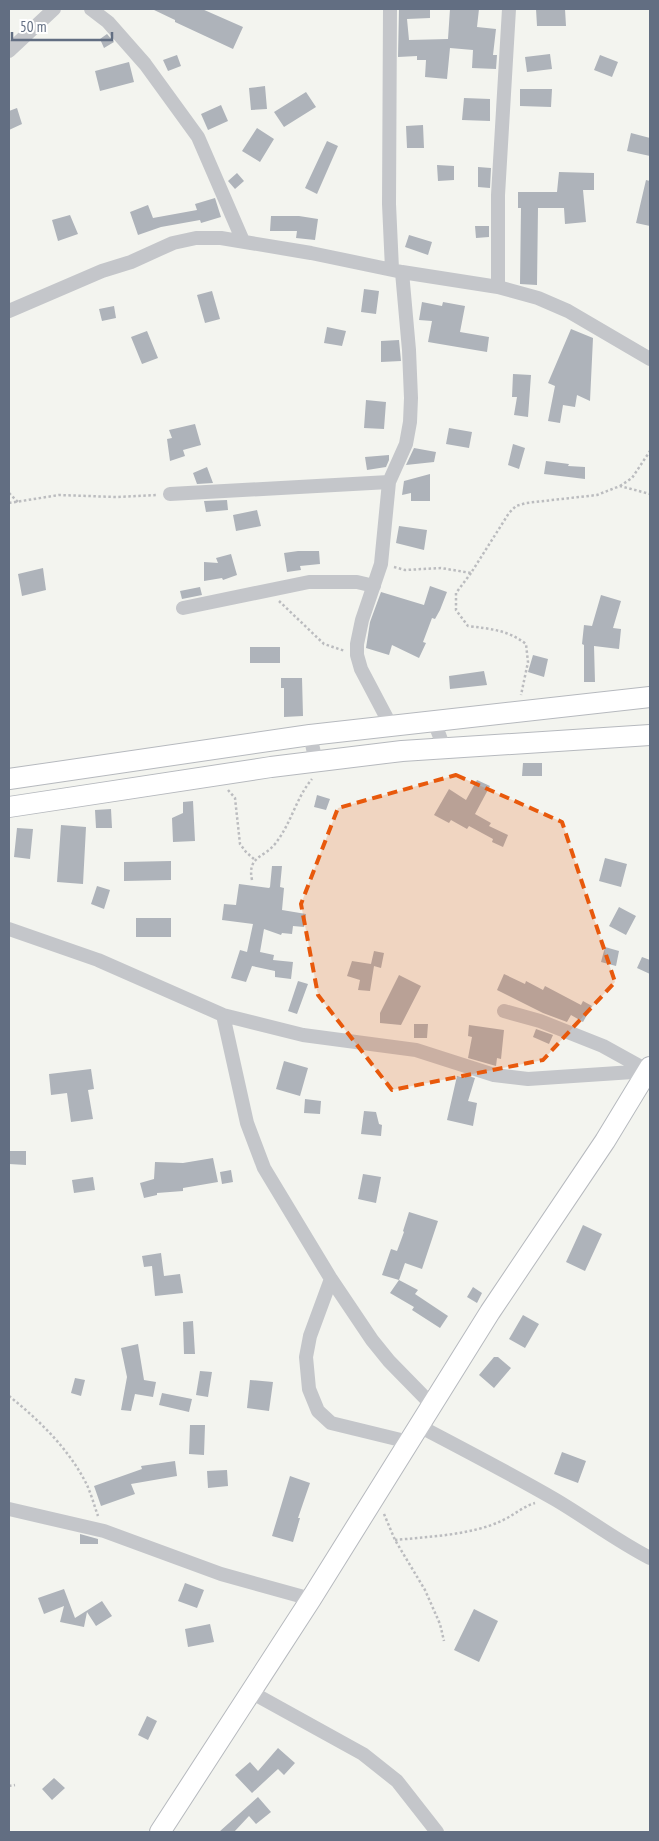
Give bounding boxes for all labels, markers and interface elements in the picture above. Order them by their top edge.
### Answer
scale bar [12,10,112,42]
text: 50 m [20,17,46,36]

